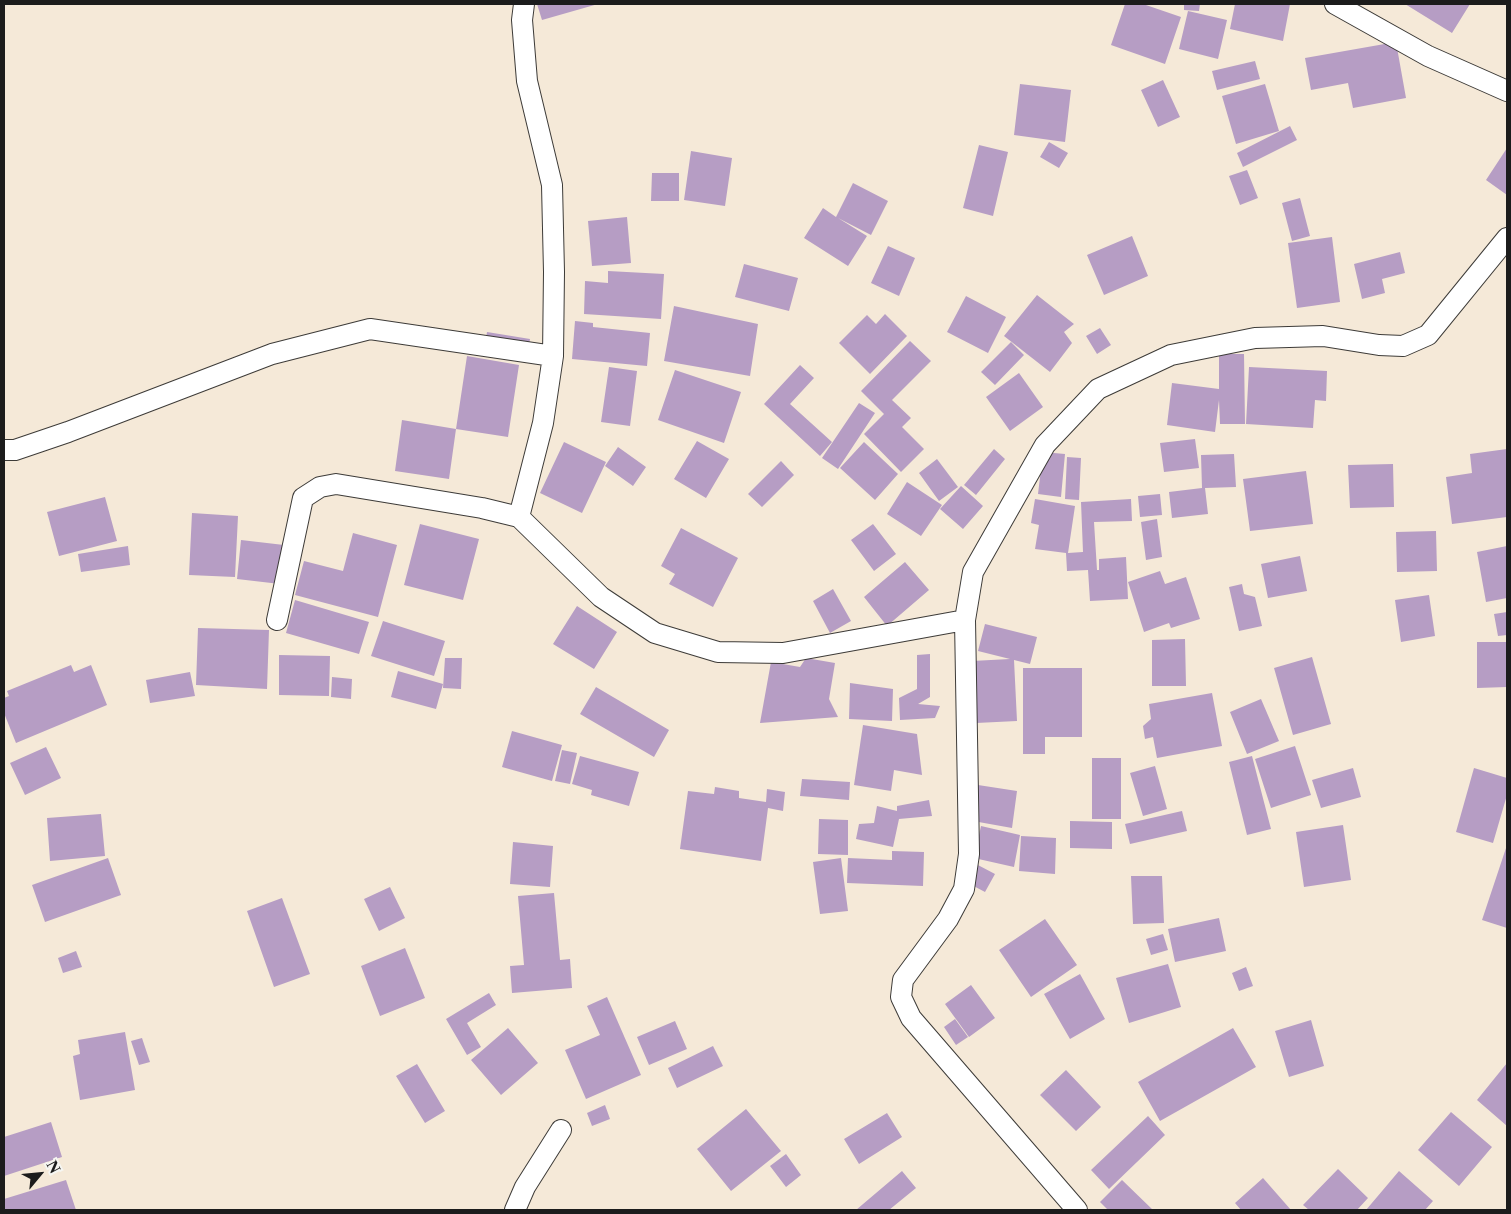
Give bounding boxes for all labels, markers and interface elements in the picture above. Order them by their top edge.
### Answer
north arrow [15,1149,65,1199]
text: N [42,1157,64,1177]

